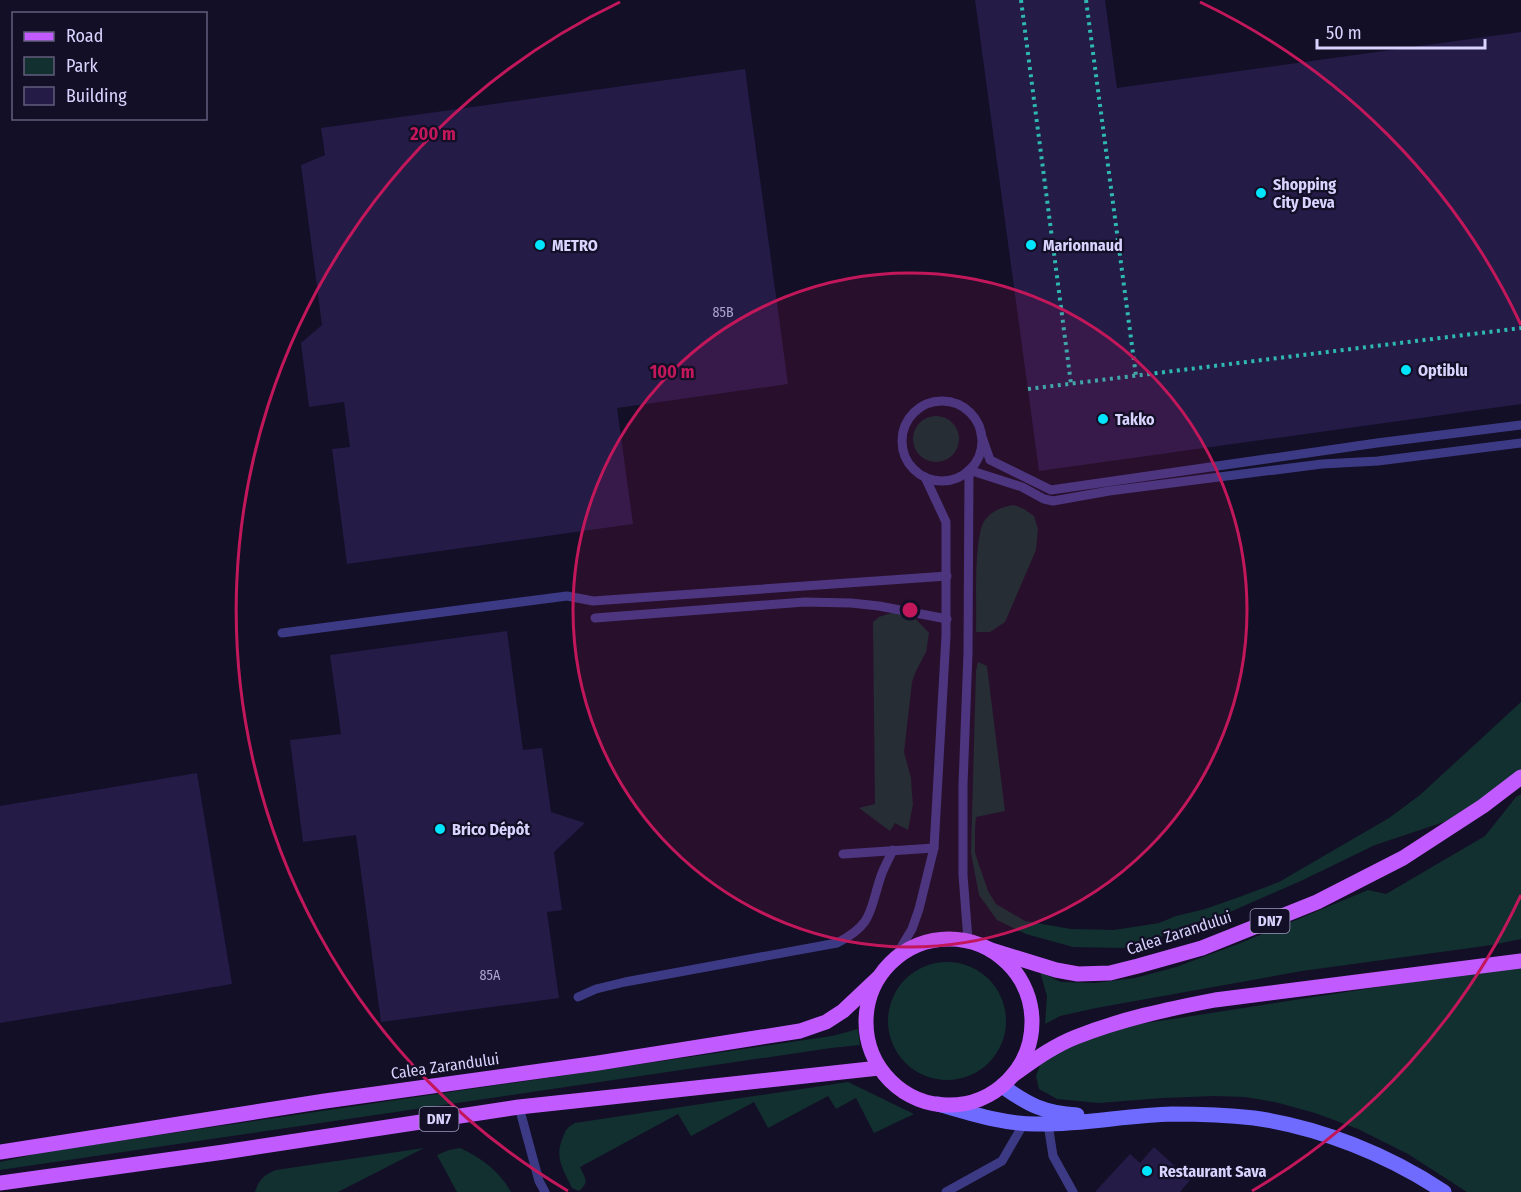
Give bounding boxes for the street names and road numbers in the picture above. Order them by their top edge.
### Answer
street label: Calea Zarandului [1124,907,1234,959]
road number: DN7 [1250,909,1290,933]
street label: Calea Zarandului [390,1049,500,1083]
road number: DN7 [420,1107,458,1131]

